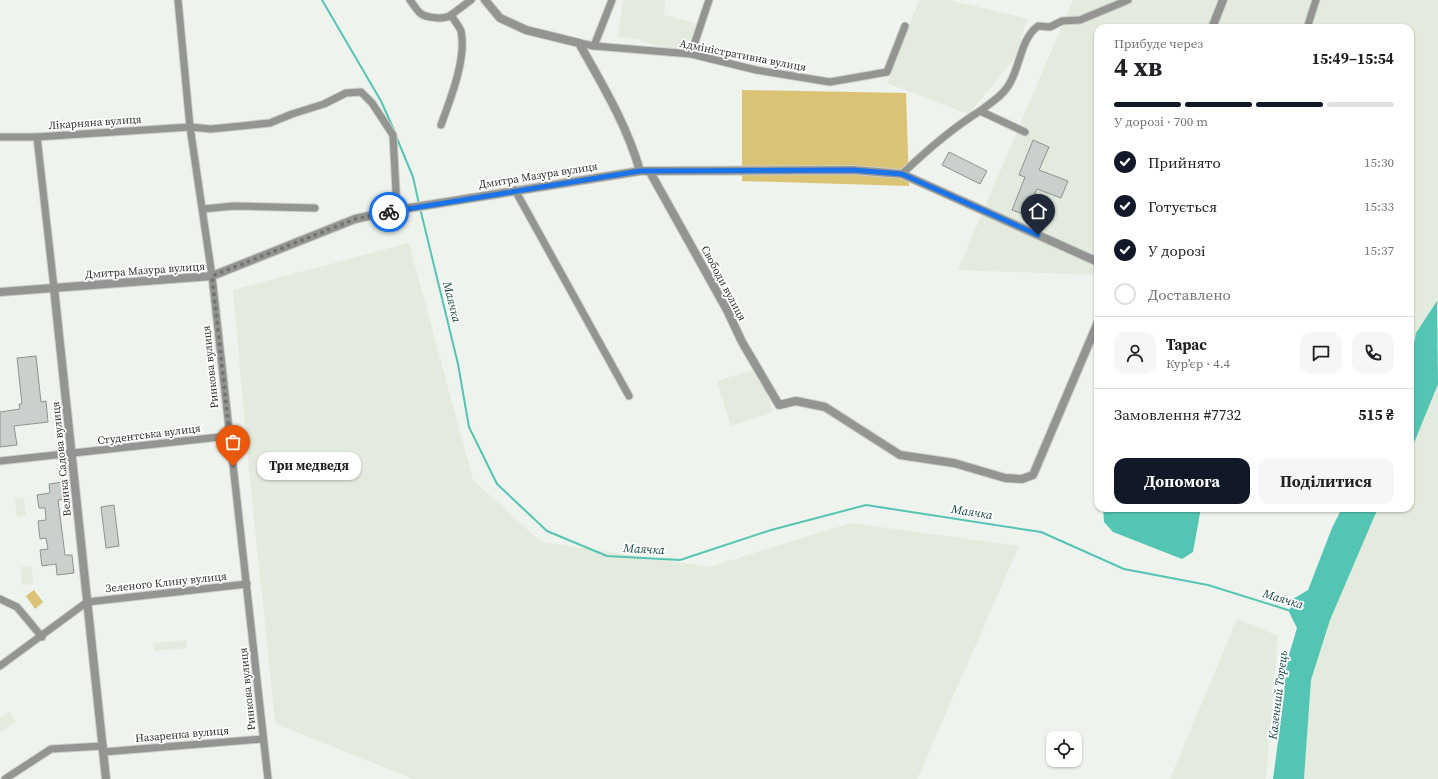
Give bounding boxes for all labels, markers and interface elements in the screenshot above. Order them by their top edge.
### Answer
text: Прибуде через [1114,35,1203,52]
street label: Адміністративна вулиця [678,36,808,75]
text: 15:49–15:54 [1312,48,1394,69]
text: 4 хв [1114,49,1162,85]
street label: Лікарняна вулиця [48,112,142,133]
text: У дорозі · 700 m [1114,113,1208,130]
icon: check [1114,151,1136,173]
text: Прийнято [1148,152,1221,173]
text: 15:30 [1364,154,1394,171]
street label: Дмитра Мазура вулиця [478,159,599,192]
courier [369,192,409,232]
pin [1021,194,1055,235]
icon: check [1114,195,1136,217]
text: Готується [1148,196,1217,217]
text: 15:33 [1364,198,1394,215]
icon: home [1027,200,1049,222]
icon: bike [378,201,400,223]
icon: check [1114,239,1136,261]
text: У дорозі [1148,240,1205,261]
text: 15:37 [1364,242,1394,259]
street label: Свободи вулиця [697,243,750,324]
street label: Дмитра Мазура вулиця [85,259,206,282]
water label: Маячка [439,279,465,325]
text: Доставлено [1148,284,1231,305]
street label: Ринкова вулиця [199,325,222,409]
button: person [1114,332,1156,374]
button: chat [1300,332,1342,374]
button: phone [1352,332,1394,374]
text: Тарас [1166,334,1207,355]
text: Кур’єр · 4.4 [1166,355,1230,372]
street label: Велика Садова вулиця [48,401,75,517]
text: Замовлення #7732 [1114,404,1241,425]
text: 515 ₴ [1358,404,1394,425]
street label: Студентська вулиця [97,421,202,448]
pin [216,425,250,466]
icon: bag [222,431,244,453]
callout: Три медведя [257,452,361,480]
text: Три медведя [269,457,349,474]
button: Допомога [1114,458,1250,504]
button: Поділитися [1258,458,1394,504]
water label: Маячка [949,501,995,523]
water label: Маячка [622,540,666,558]
street label: Зеленого Клину вулиця [105,569,228,596]
water label: Маячка [1260,585,1306,613]
street label: Ринкова вулиця [236,647,259,731]
water label: Казенний Торець [1264,649,1291,741]
street label: Назаренка вулиця [134,723,230,746]
map controls [1046,731,1082,767]
button: locate [1046,731,1082,767]

